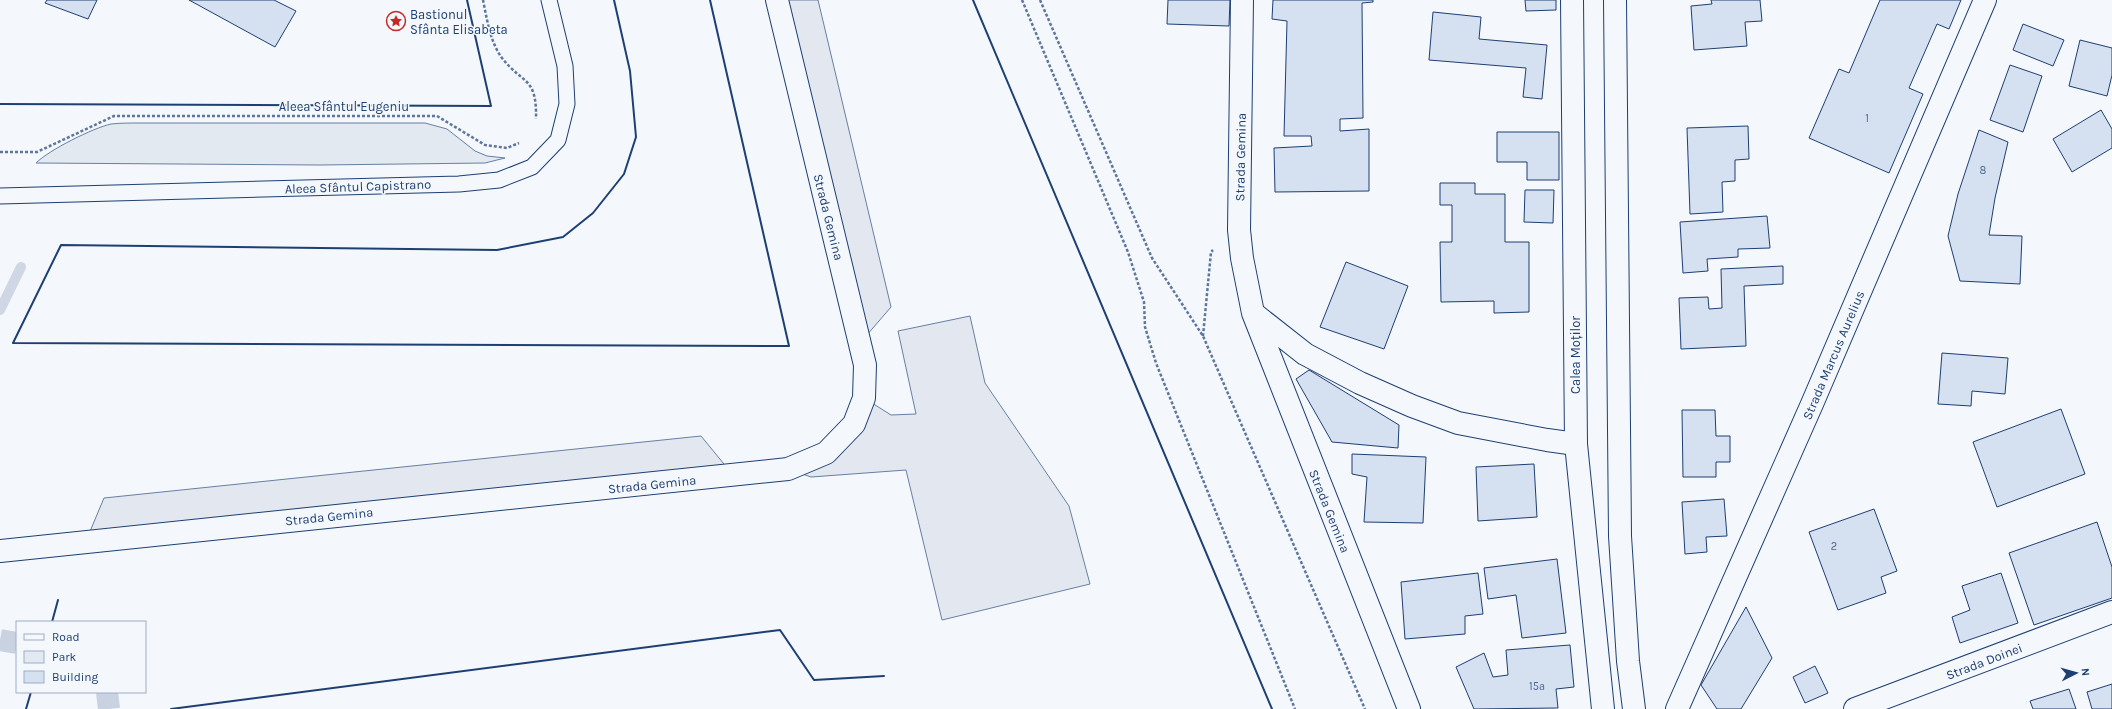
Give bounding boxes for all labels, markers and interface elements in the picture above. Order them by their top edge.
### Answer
place label: Bastionul Sfânta Elisabeta [410,7,508,37]
place icon: Bastionul Sfânta Elisabeta [385,10,407,32]
street label: Aleea Sfântul Eugeniu [279,99,409,114]
house number: 1 [1865,112,1869,125]
street label: Strada Gemina [1232,113,1249,201]
house number: 8 [1980,164,1987,177]
street label: Strada Gemina [811,172,847,262]
street label: Aleea Sfântul Capistrano [284,176,432,197]
street label: Strada Marcus Aurelius [1799,288,1868,422]
street label: Calea Moților [1568,316,1583,394]
street label: Strada Gemina [1306,467,1353,555]
street label: Strada Gemina [607,472,697,497]
street label: Strada Gemina [284,504,374,529]
house number: 2 [1831,540,1837,553]
legend [16,621,146,693]
text: Road [52,630,80,644]
street label: Strada Doinei [1944,640,2024,683]
text: Park [52,650,77,664]
north arrow [2056,653,2096,693]
text: N [2079,667,2092,677]
text: Building [52,670,99,684]
house number: 15a [1529,680,1545,693]

